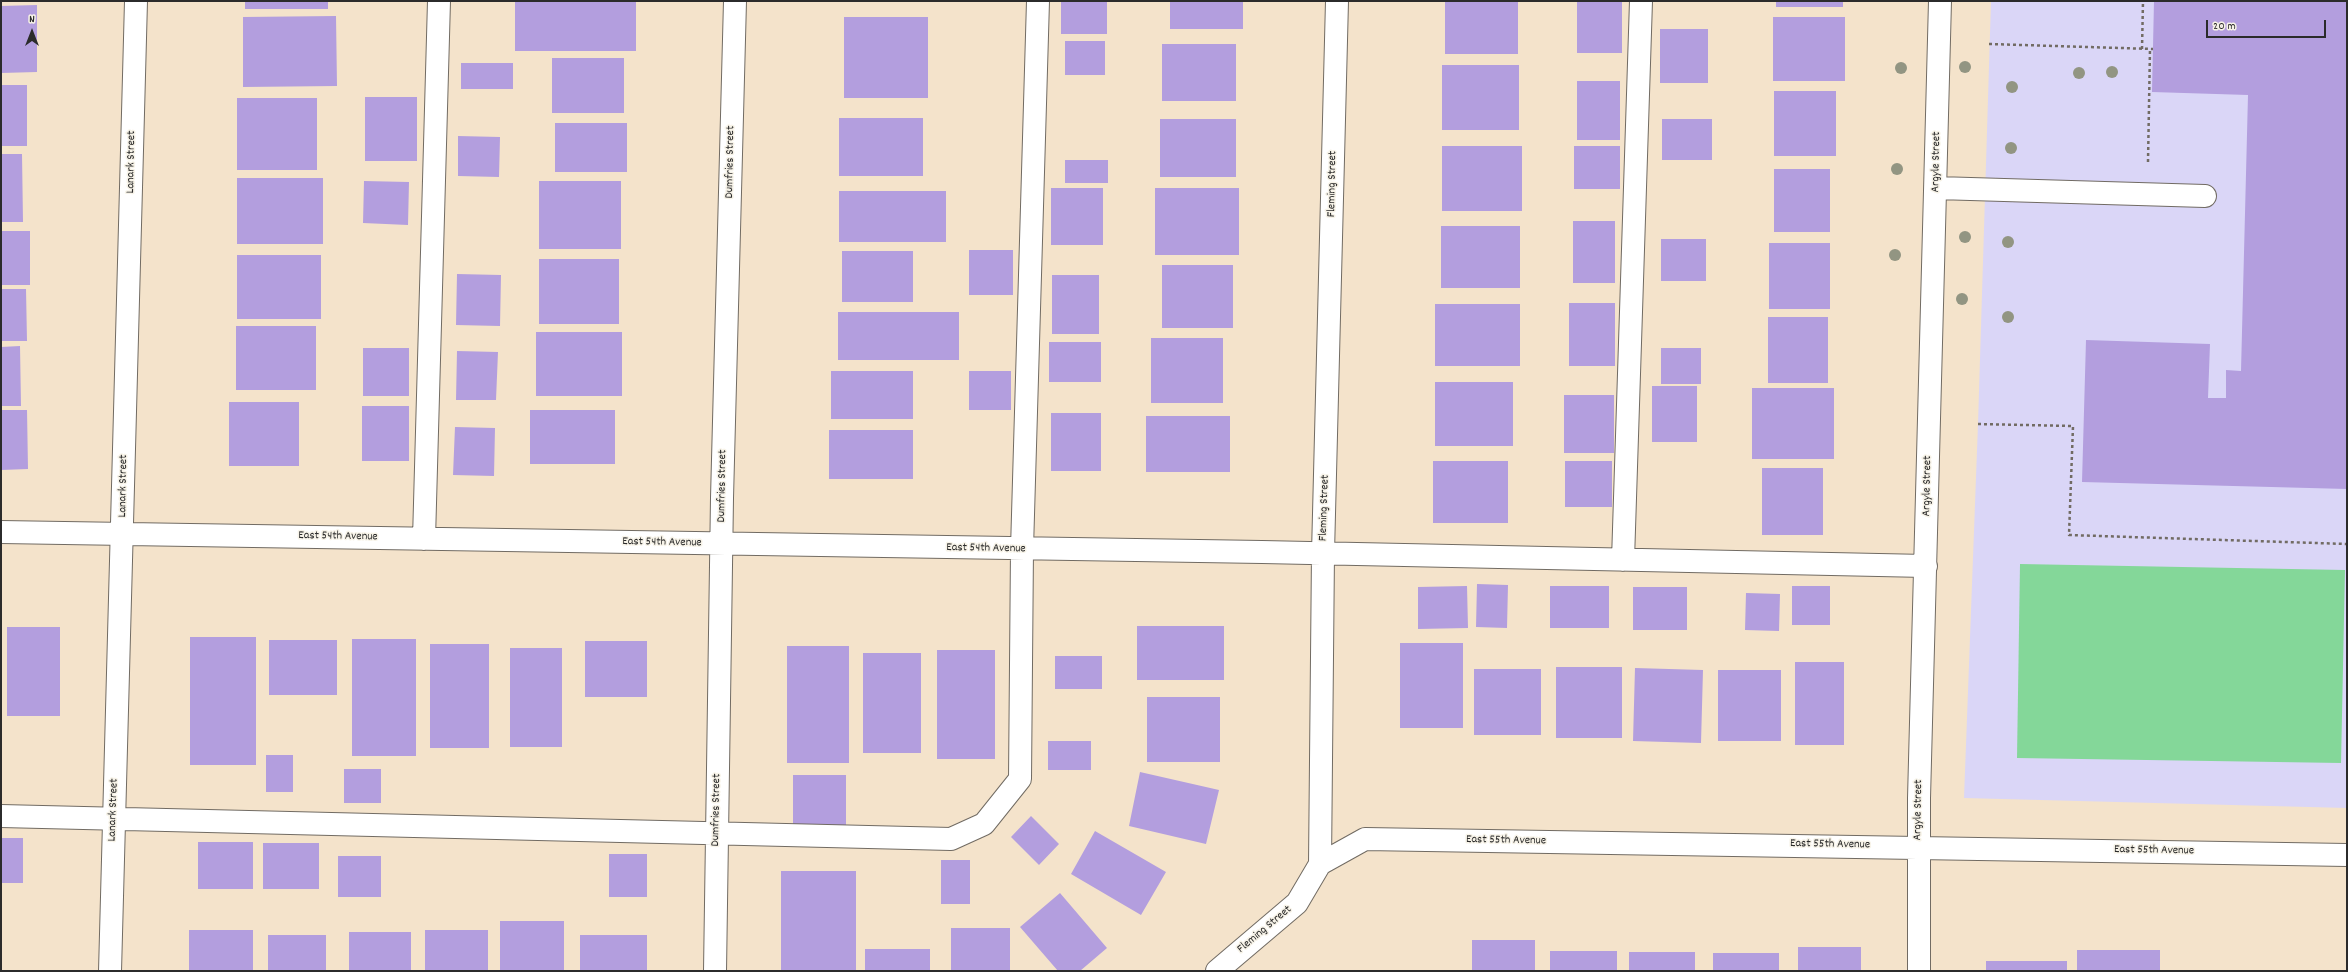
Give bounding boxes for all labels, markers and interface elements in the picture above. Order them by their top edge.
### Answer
north arrow [12,12,52,52]
text: N [29,12,35,28]
scale bar [2208,12,2328,38]
text: 20 m [2213,18,2236,35]
street label: Dumfries Street [723,126,739,198]
street label: Lanark Street [124,130,140,194]
street label: Argyle Street [1929,131,1945,193]
street label: Fleming Street [1325,151,1341,217]
street label: Dumfries Street [715,450,731,522]
street label: Lanark Street [116,454,132,518]
street label: Argyle Street [1920,455,1936,517]
street label: Fleming Street [1317,474,1333,542]
street label: East 54th Avenue [298,529,378,545]
street label: East 54th Avenue [622,535,702,551]
street label: East 54th Avenue [946,541,1026,557]
street label: Dumfries Street [709,774,725,846]
street label: Lanark Street [106,778,122,842]
street label: Argyle Street [1911,779,1927,841]
street label: East 55th Avenue [1466,833,1546,849]
street label: East 55th Avenue [1790,837,1870,853]
street label: East 55th Avenue [2114,843,2194,859]
street label: Fleming Street [1235,903,1295,957]

